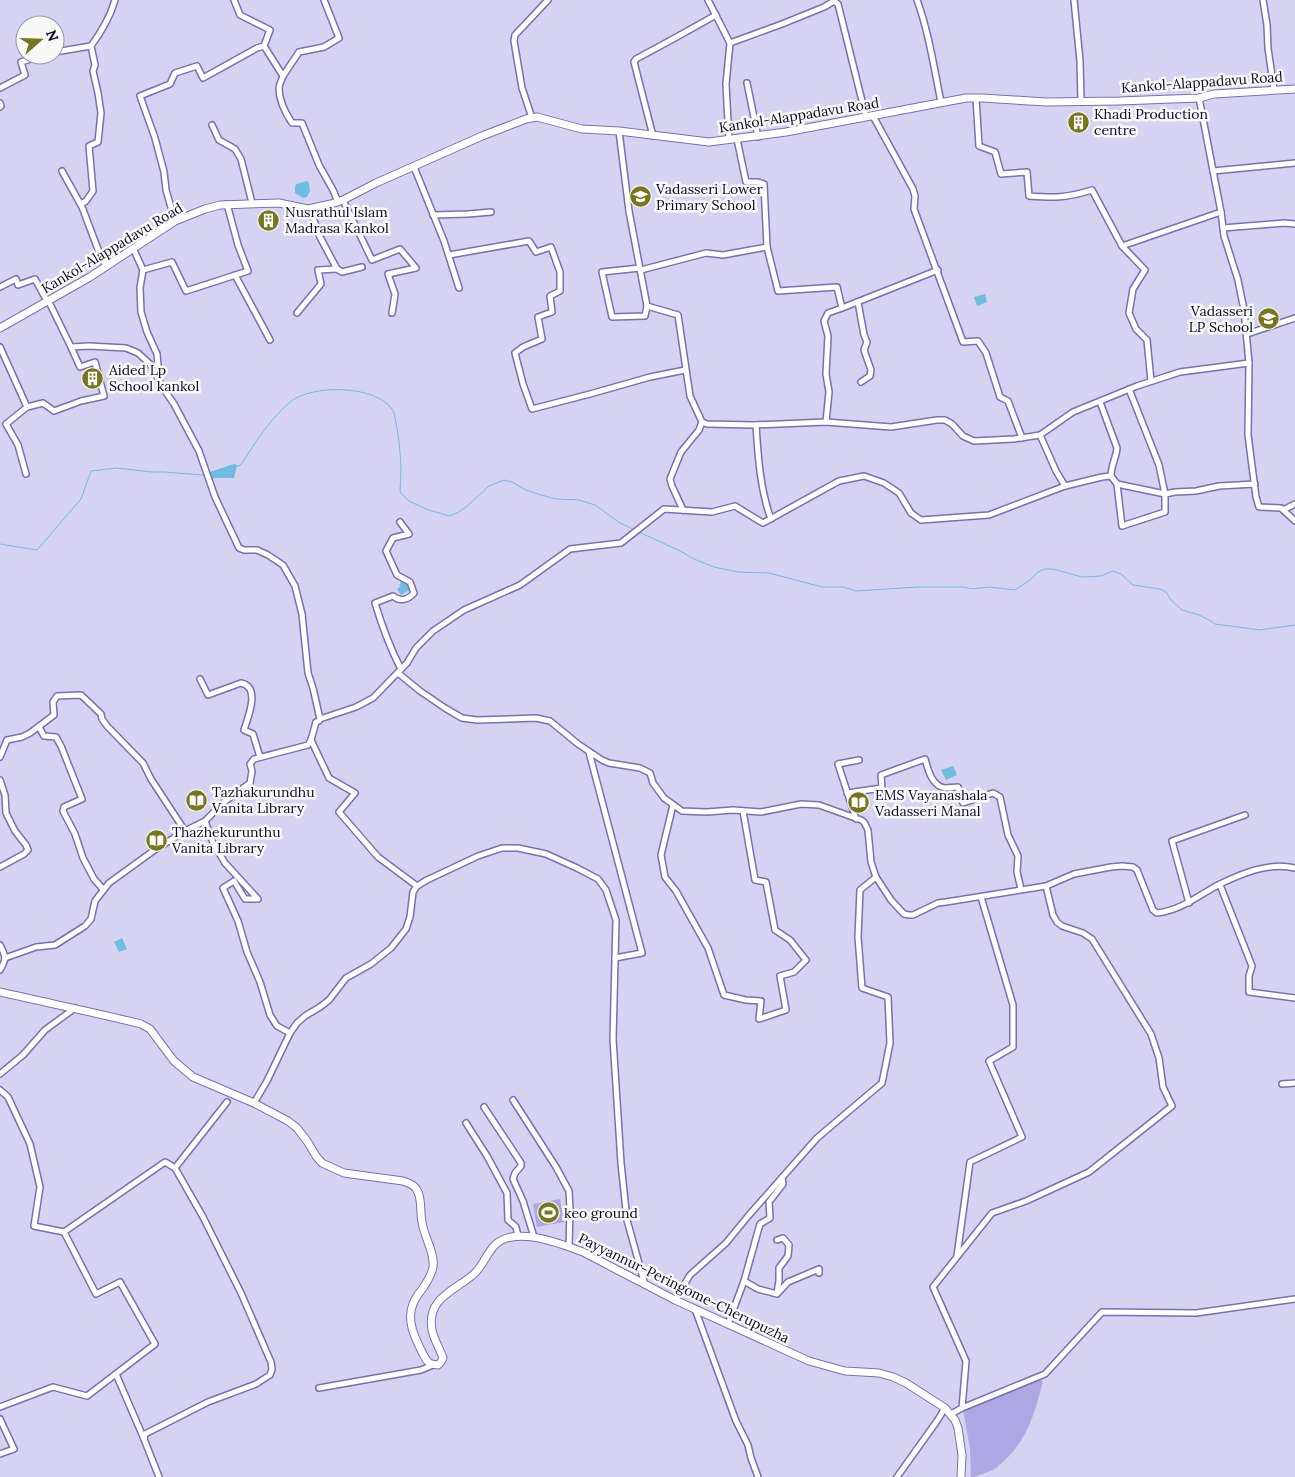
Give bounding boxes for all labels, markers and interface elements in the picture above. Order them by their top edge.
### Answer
north arrow [15,15,65,65]
text: N [42,27,63,44]
street label: Kankol-Alappadavu Road [1121,67,1283,97]
street label: Kankol-Alappadavu Road [718,93,880,137]
place label: Khadi Production centre [1094,105,1208,139]
building icon: Khadi Production centre [1066,110,1090,134]
place label: Vadasseri Lower Primary School [655,180,763,214]
school or university icon: Vadasseri Lower Primary School [628,185,652,209]
street label: Kankol-Alappadavu Road [38,199,186,297]
place label: Nusrathul Islam Madrasa Kankol [285,203,389,237]
building icon: Nusrathul Islam Madrasa Kankol [257,208,281,232]
place label: Vadasseri LP School [1189,302,1253,336]
school or university icon: Vadasseri LP School [1257,307,1281,331]
place label: Aided Lp School kankol [108,361,199,395]
building icon: Aided Lp School kankol [81,366,105,390]
place label: Tazhakurundhu Vanita Library [211,783,315,817]
place label: EMS Vayanashala Vadasseri Manal [874,786,988,820]
library icon: Tazhakurundhu Vanita Library [184,788,208,812]
library icon: EMS Vayanashala Vadasseri Manal [847,791,871,815]
place label: Thazhekurunthu Vanita Library [171,823,281,857]
library icon: Thazhekurunthu Vanita Library [144,828,168,852]
sports icon: keo ground [536,1201,560,1225]
place label: keo ground [564,1204,638,1222]
street label: Payyannur-Peringome-Cherupuzha [576,1229,792,1347]

